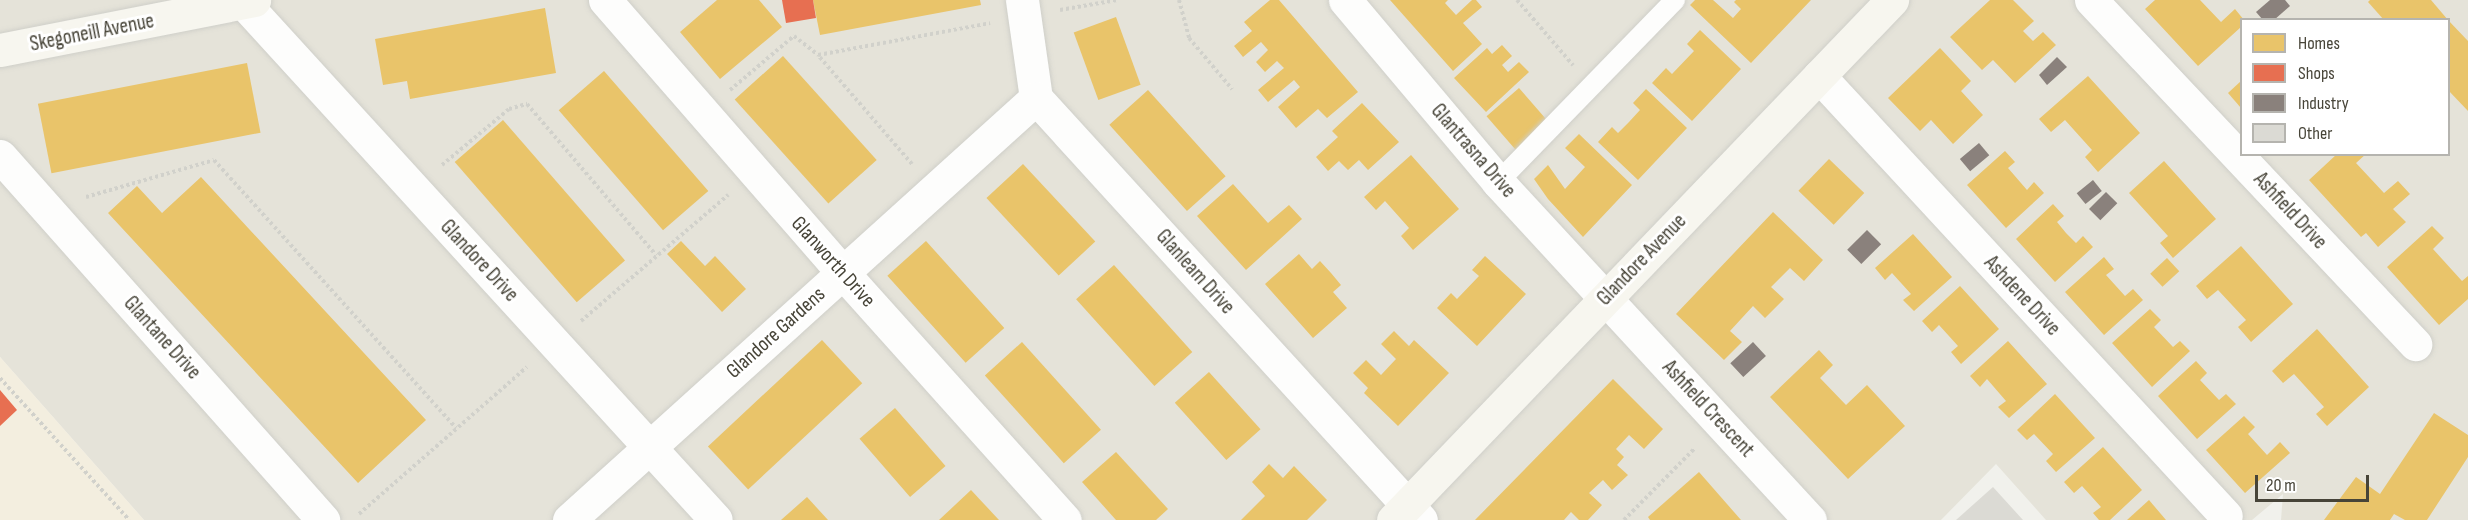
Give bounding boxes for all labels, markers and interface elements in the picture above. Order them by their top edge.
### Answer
street label: Skegoneill Avenue [28,9,156,57]
legend [2240,18,2450,156]
text: Homes [2298,33,2340,54]
text: Shops [2298,63,2335,84]
text: Industry [2298,93,2349,114]
street label: Glantrasna Drive [1425,99,1521,203]
text: Other [2298,123,2332,144]
street label: Ashfield Drive [2248,167,2332,255]
street label: Glandore Avenue [1592,209,1692,311]
street label: Glanworth Drive [786,211,880,313]
street label: Glandore Drive [435,215,523,307]
street label: Glanleam Drive [1150,224,1240,320]
street label: Ashdene Drive [1979,251,2065,341]
street label: Glandore Gardens [721,282,831,384]
street label: Glantane Drive [118,291,206,385]
street label: Ashfield Crescent [1657,355,1759,463]
scale bar [2258,463,2372,501]
text: 20 m [2266,475,2296,496]

